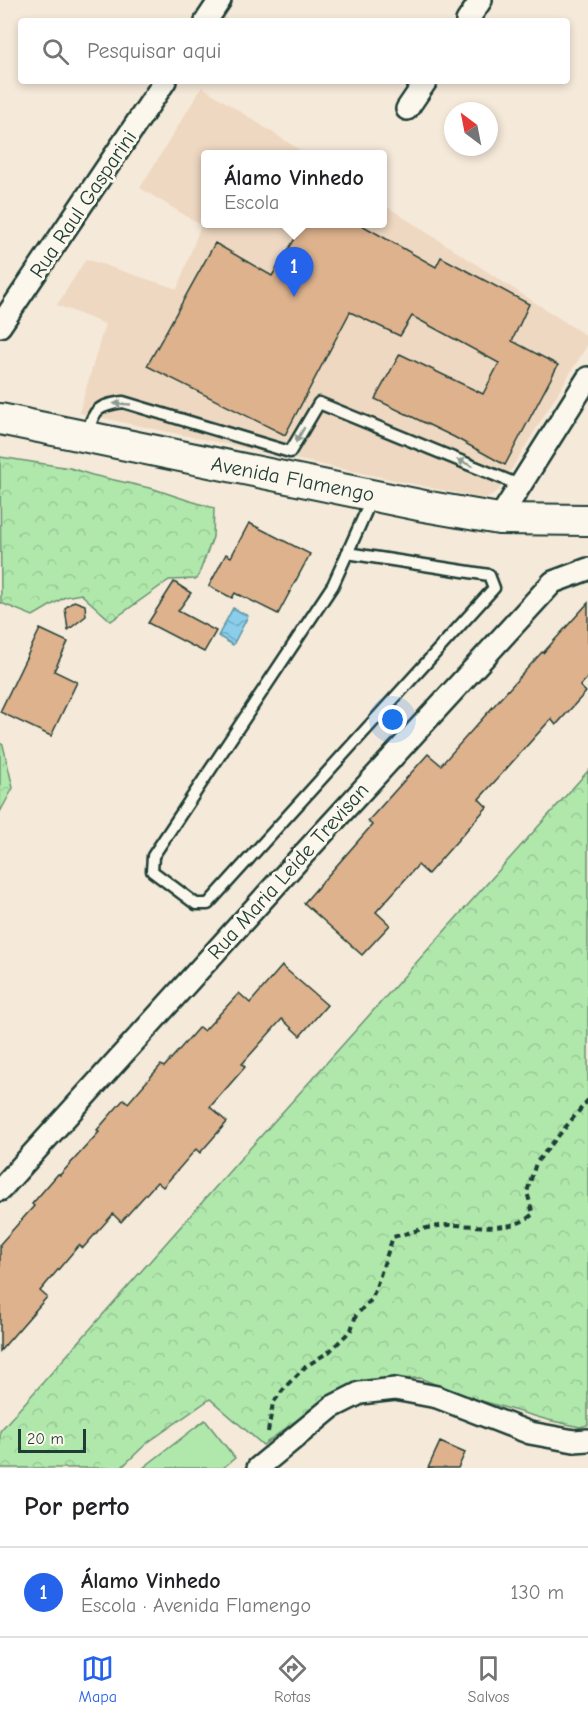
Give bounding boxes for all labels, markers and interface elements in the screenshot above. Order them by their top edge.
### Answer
search box [18,18,570,84]
icon: search [39,35,72,68]
text: Pesquisar aqui [87,38,222,64]
north arrow [444,102,498,156]
street label: Rua Raul Gasparini [25,126,141,282]
popup [201,150,387,228]
text: Álamo Vinhedo [224,165,364,191]
text: Escola [224,191,279,214]
pin: 1 [274,248,314,297]
one-way arrow [113,400,132,409]
one-way arrow [295,427,306,443]
street label: Avenida Flamengo [209,451,377,507]
one-way arrow [455,458,473,468]
your location [378,705,407,734]
street label: Rua Maria Leide Trevisan [203,778,373,964]
scale bar [18,1426,86,1454]
text: 20 m [27,1430,64,1448]
text: Por perto [24,1492,130,1522]
text: Álamo Vinhedo [81,1568,221,1594]
text: 1 [40,1581,47,1604]
text: 130 m [511,1581,564,1604]
text: Escola · Avenida Flamengo [81,1594,311,1617]
tab: Mapa [78,1652,117,1706]
tab: Rotas [274,1652,311,1706]
tab: Salvos [468,1652,510,1706]

